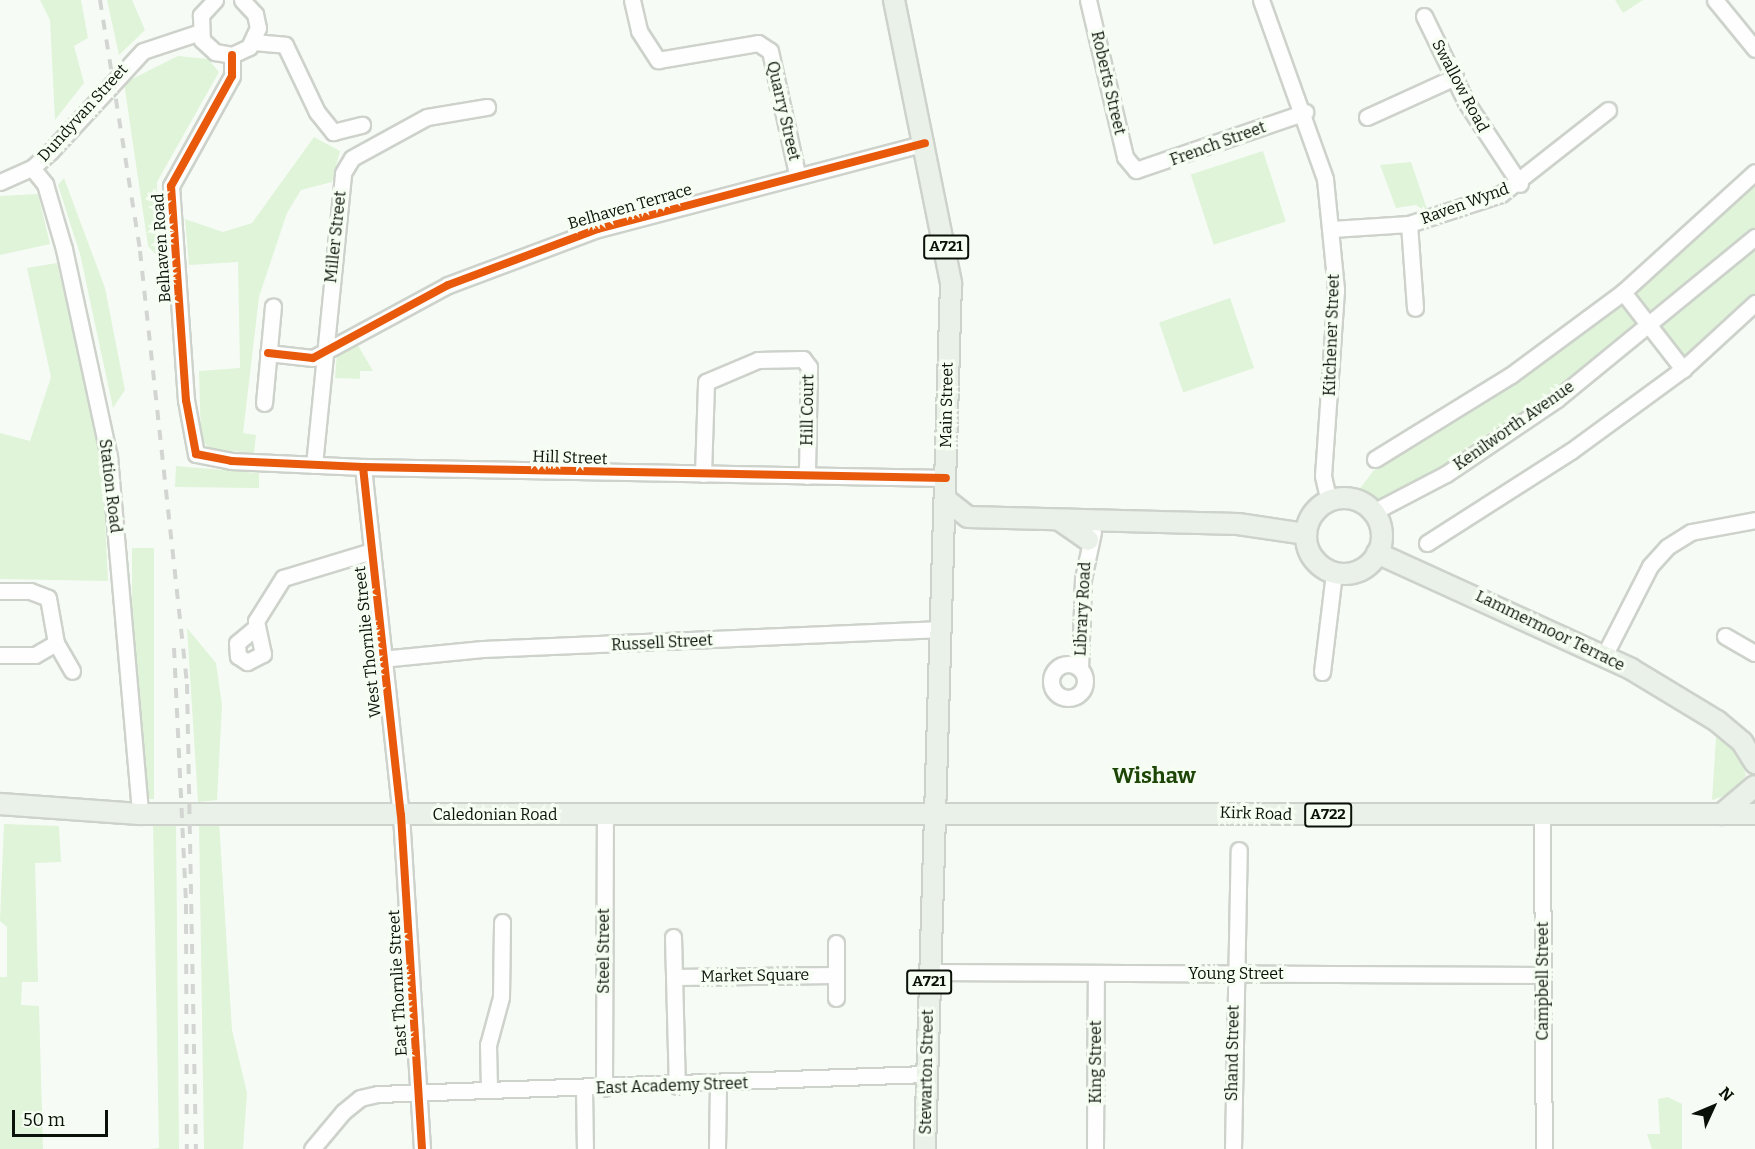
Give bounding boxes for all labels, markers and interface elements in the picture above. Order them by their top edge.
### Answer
street label: Roberts Street [1087,29,1129,137]
street label: Swallow Road [1428,36,1492,136]
street label: Quarry Street [762,59,804,163]
street label: Dundyvan Street [34,60,132,166]
street label: French Street [1167,118,1269,170]
street label: Raven Wynd [1418,179,1512,229]
street label: Belhaven Terrace [566,180,694,234]
street label: Miller Street [322,190,350,284]
street label: Belhaven Road [149,193,175,303]
road number: A721 [922,235,970,259]
street label: Kitchener Street [1320,274,1344,396]
street label: Main Street [937,362,957,448]
street label: Hill Court [798,374,818,446]
street label: Kenilworth Avenue [1450,377,1578,475]
street label: Station Road [95,438,125,534]
street label: Hill Street [532,447,608,469]
street label: Library Road [1071,561,1095,657]
street label: West Thornlie Street [350,565,386,719]
street label: Lammermoor Terrace [1472,587,1628,675]
street label: Russell Street [611,631,713,655]
district label: Wishaw [1112,763,1196,789]
street label: Kirk Road [1219,803,1293,825]
road number: A722 [1304,803,1352,827]
street label: Caledonian Road [432,805,558,825]
street label: Steel Street [594,908,614,994]
street label: East Thornlie Street [385,909,411,1057]
street label: Campbell Street [1533,921,1553,1041]
street label: Young Street [1188,964,1284,984]
street label: Market Square [701,965,809,987]
road number: A721 [905,970,953,994]
street label: Shand Street [1223,1005,1243,1101]
street label: Stewarton Street [916,1009,938,1135]
street label: King Street [1086,1020,1106,1104]
street label: East Academy Street [595,1074,749,1098]
north arrow [1683,1077,1743,1137]
text: N [1715,1083,1737,1105]
scale bar [15,1098,111,1136]
text: 50 m [23,1109,65,1131]

